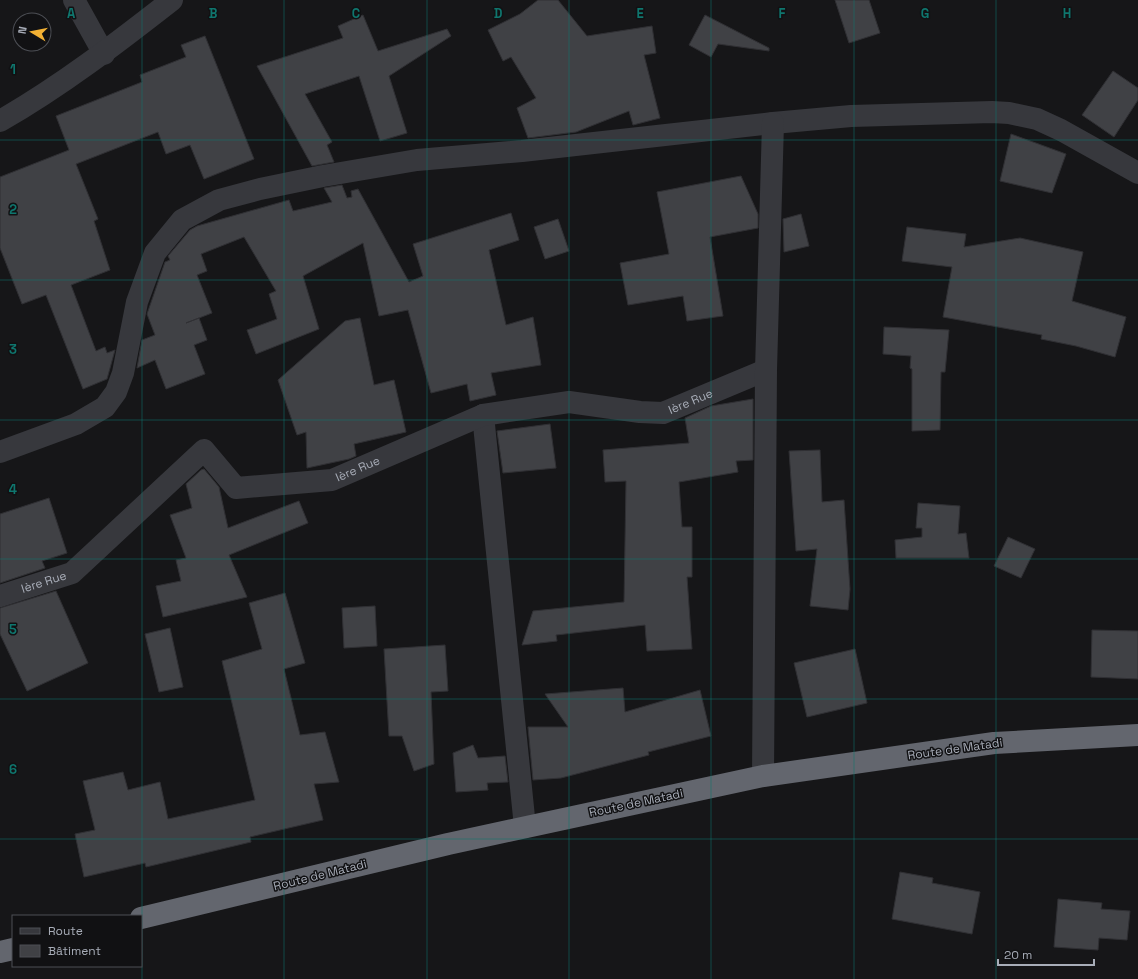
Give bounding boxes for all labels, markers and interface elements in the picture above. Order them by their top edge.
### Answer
text: A [67,5,76,22]
text: B [209,5,218,22]
text: C [352,5,360,22]
text: D [494,5,503,22]
text: E [636,5,644,22]
text: F [779,5,786,22]
text: G [921,5,929,22]
text: H [1063,5,1071,22]
north arrow [12,12,52,52]
text: N [15,25,30,35]
text: 1 [10,61,16,78]
text: 2 [9,201,17,218]
text: 3 [9,341,17,358]
street label: Ière Rue [666,385,715,418]
street label: Ière Rue [333,452,382,485]
text: 4 [9,481,17,498]
street label: Ière Rue [19,567,68,597]
text: 5 [9,621,17,638]
street label: Route de Matadi [907,734,1003,764]
text: 6 [9,761,17,778]
street label: Route de Matadi [588,785,684,821]
street label: Route de Matadi [272,856,368,894]
legend [12,915,142,967]
text: Route [48,923,83,939]
scale bar [998,941,1094,967]
text: Bâtiment [48,943,101,959]
text: 20 m [1004,947,1032,963]

